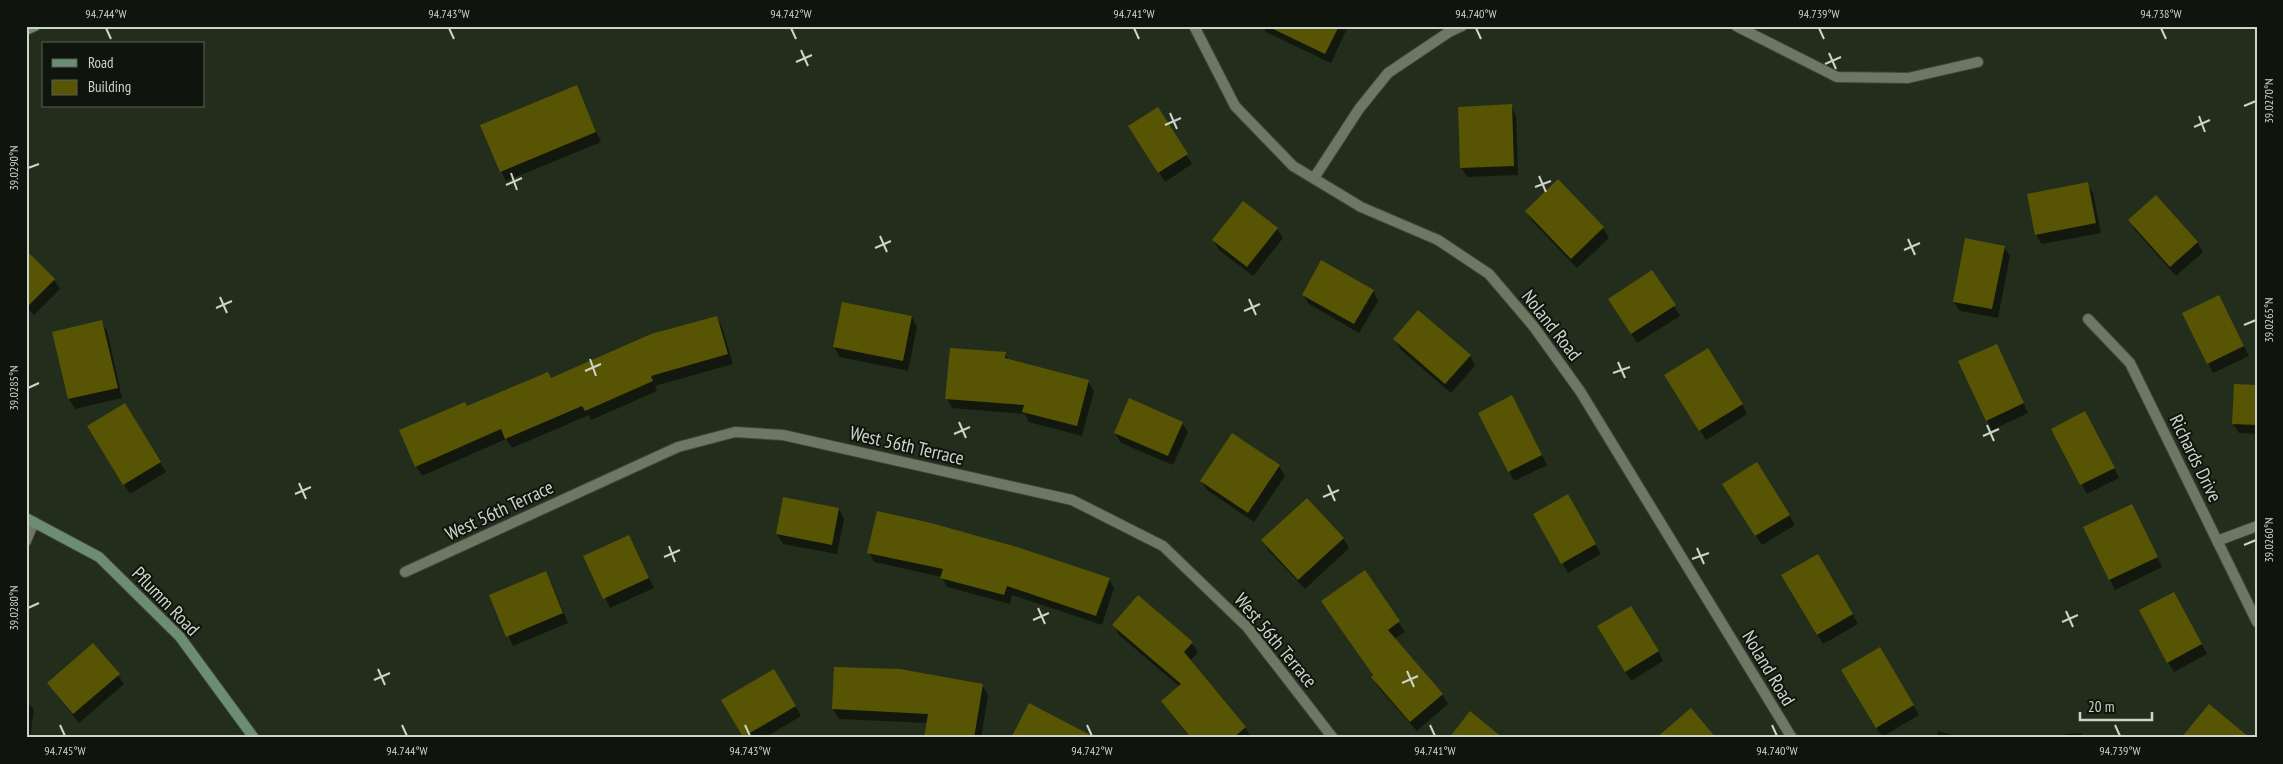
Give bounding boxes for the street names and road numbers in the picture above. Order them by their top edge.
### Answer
street label: Noland Road [1517,285,1587,365]
street label: Richards Drive [2165,410,2228,506]
street label: West 56th Terrace [848,420,967,470]
street label: West 56th Terrace [441,474,557,545]
street label: Pflumm Road [127,561,205,641]
street label: West 56th Terrace [1229,588,1323,692]
street label: Noland Road [1737,626,1801,710]

